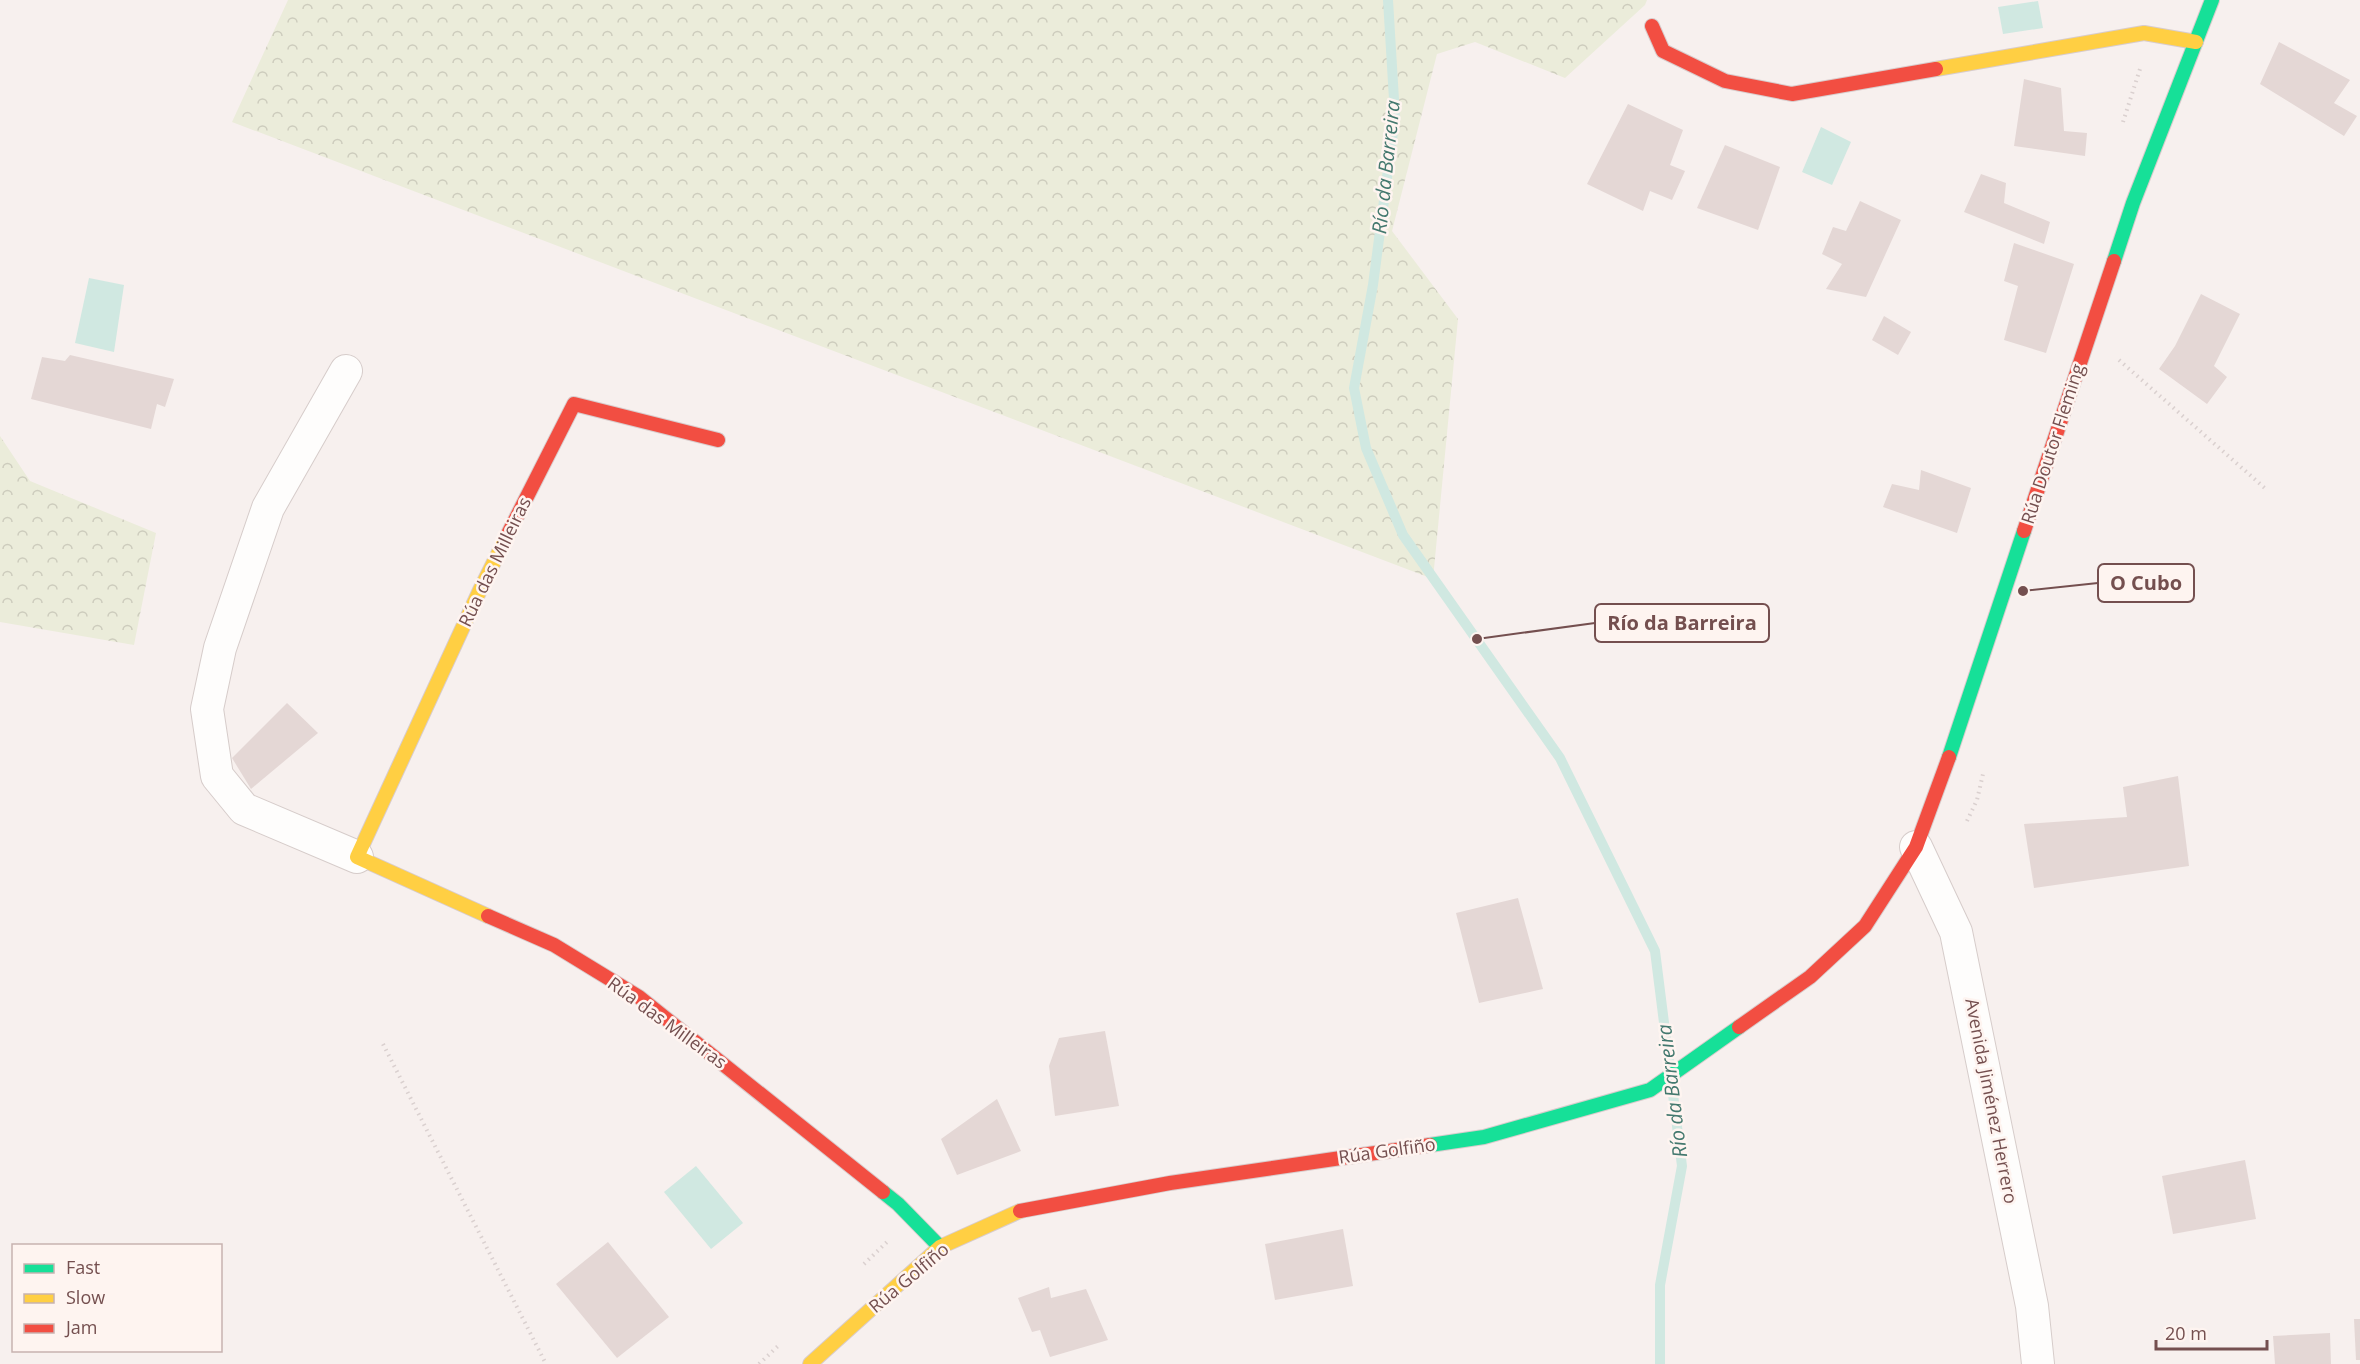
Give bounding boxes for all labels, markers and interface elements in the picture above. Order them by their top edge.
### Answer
water label: Río da Barreira [1365,99,1406,235]
street label: Rúa Doutor Fleming [2015,360,2089,527]
street label: Rúa das Milleiras [452,493,536,630]
callout: O Cubo [2098,564,2194,602]
text: O Cubo [2110,569,2182,596]
callout: Río da Barreira [1595,604,1769,642]
text: Río da Barreira [1607,609,1757,636]
street label: Rúa das Milleiras [603,971,732,1073]
street label: Avenida Jiménez Herrero [1960,996,2024,1205]
water label: Río da Barreira [1650,1023,1693,1159]
street label: Rúa Golfiño [1337,1131,1437,1169]
street label: Rúa Golfiño [863,1237,954,1318]
legend [12,1244,222,1352]
text: Fast [66,1255,100,1279]
text: Slow [66,1285,105,1309]
scale bar [2156,1313,2267,1351]
text: Jam [64,1315,98,1339]
text: 20 m [2165,1321,2207,1345]

